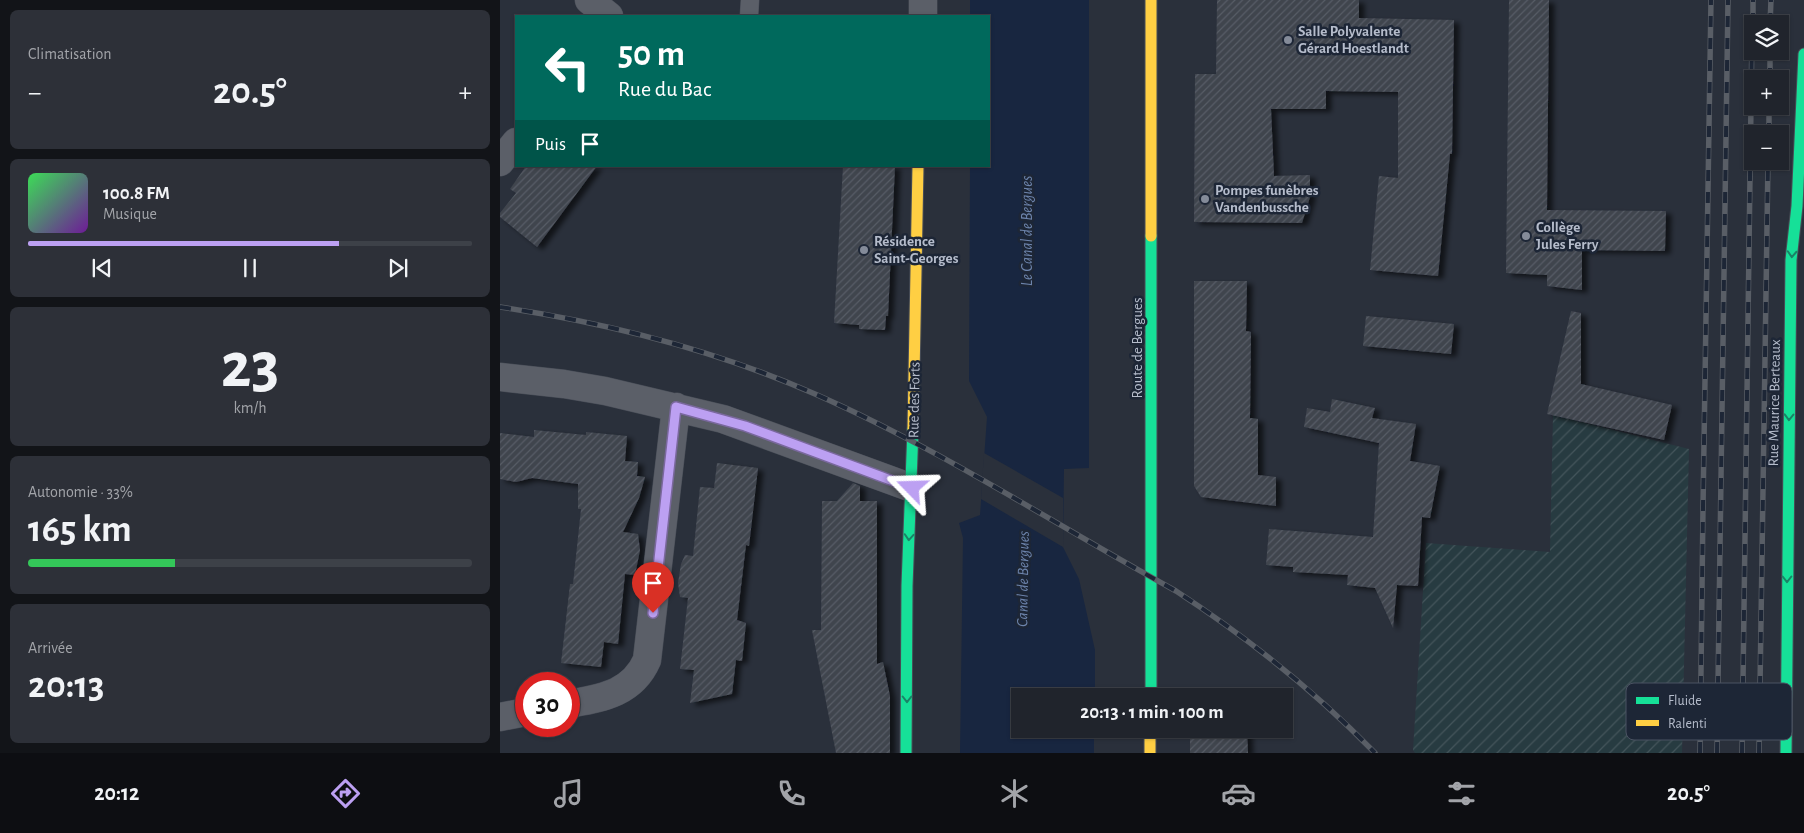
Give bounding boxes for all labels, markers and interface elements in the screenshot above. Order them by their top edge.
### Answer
map controls [1744,15,1789,170]
button: layers [1744,15,1789,60]
place label: Salle Polyvalente Gérard Hoestlandt [1298,24,1409,56]
marker: Salle Polyvalente Gérard Hoestlandt [1282,34,1294,46]
icon: left [535,35,600,100]
text: 50 m [618,37,685,72]
text: Climatisation [28,46,112,62]
button: + [1744,70,1789,115]
text: 20.5° [213,73,287,111]
text: Rue du Bac [618,78,711,100]
text: − [28,79,41,107]
text: + [459,79,472,107]
button: − [1744,125,1789,170]
icon: arrive [576,130,604,158]
text: Puis [535,135,566,154]
water label: Le Canal de Bergues [1019,176,1035,286]
place label: Pompes funèbres Vandenbussche [1215,183,1319,215]
text: 100.8 FM [103,184,170,203]
marker: Pompes funèbres Vandenbussche [1199,193,1211,205]
text: Musique [103,206,157,222]
place label: Collège Jules Ferry [1536,220,1599,252]
marker: Collège Jules Ferry [1520,230,1532,242]
place label: Résidence Saint-Georges [874,234,959,266]
marker: Résidence Saint-Georges [858,244,870,256]
one-way arrow [1786,251,1797,259]
icon: previous [88,254,116,282]
icon: pause [236,254,264,282]
icon: next [384,254,412,282]
street label: Route de Bergues [1130,298,1145,399]
text: 23 [221,334,279,399]
street label: Rue Maurice Berteaux [1766,339,1783,467]
street label: Rue des Forts [906,362,923,438]
text: km/h [233,400,267,416]
one-way arrow [1784,414,1794,421]
position arrow [885,461,937,513]
text: Autonomie · 33% [28,484,133,500]
text: 165 km [28,511,132,549]
water label: Canal de Bergues [1014,531,1032,627]
one-way arrow [903,533,914,541]
pin [632,562,674,613]
icon: arrive [639,569,667,597]
one-way arrow [1782,576,1792,584]
text: Arrivée [28,640,73,656]
text: 20:13 [28,667,104,705]
speed limit sign: 30 [515,672,580,737]
legend [1626,683,1792,740]
text: Fluide [1668,694,1702,708]
one-way arrow [902,696,912,703]
text: 20:13 · 1 min · 100 m [1080,703,1224,722]
text: Ralenti [1668,717,1707,731]
icon: directions [328,776,363,811]
icon: music [551,776,586,811]
icon: phone [774,776,809,811]
icon: climate [997,776,1032,811]
icon: car [1221,776,1256,811]
icon: filters [1444,776,1479,811]
text: 20:12 [94,782,139,804]
text: 20.5° [1667,782,1710,804]

